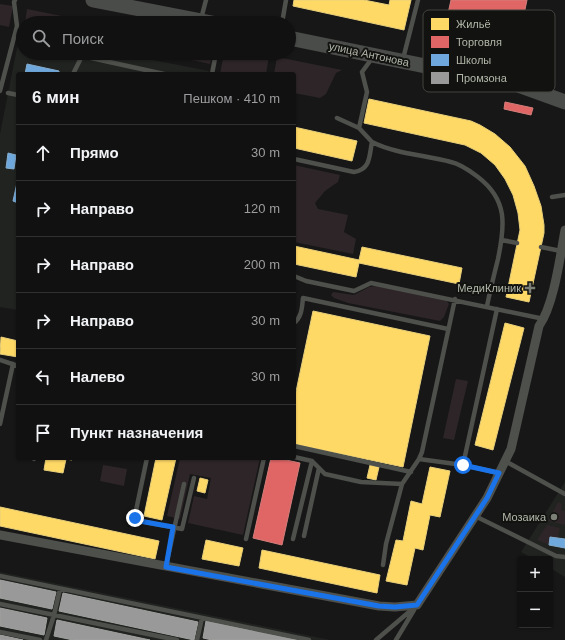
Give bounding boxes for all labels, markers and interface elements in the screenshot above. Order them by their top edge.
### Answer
legend [423,10,555,92]
search box [16,16,296,60]
text: Жильё [456,18,491,30]
icon: search [30,27,52,49]
text: Поиск [62,30,104,47]
text: Торговля [456,36,502,48]
street label: улица Антонова [328,40,411,69]
text: Школы [456,54,491,66]
text: Промзона [456,72,508,84]
text: 6 мин [32,88,79,107]
text: Пешком · 410 m [183,91,280,106]
icon: ahead [32,142,54,164]
text: Прямо [70,144,119,161]
text: 30 m [251,145,280,160]
icon: right [32,198,54,220]
text: Направо [70,200,134,217]
text: 120 m [244,201,280,216]
icon: right [32,254,54,276]
text: Направо [70,256,134,273]
text: 200 m [244,257,280,272]
place label: МедиКлиник [457,282,521,294]
marker: МедиКлиник [524,282,536,294]
icon: right [32,310,54,332]
text: Направо [70,312,134,329]
text: 30 m [251,313,280,328]
icon: left [32,366,54,388]
text: Налево [70,368,125,385]
text: 30 m [251,369,280,384]
icon: arrive [32,422,54,444]
text: Пункт назначения [70,424,203,441]
route start [454,456,472,474]
route end [126,509,144,527]
place label: Мозаика [502,511,547,523]
marker: Мозаика [549,512,559,522]
map controls [517,556,553,628]
button: + [517,556,553,592]
button: − [517,592,553,628]

